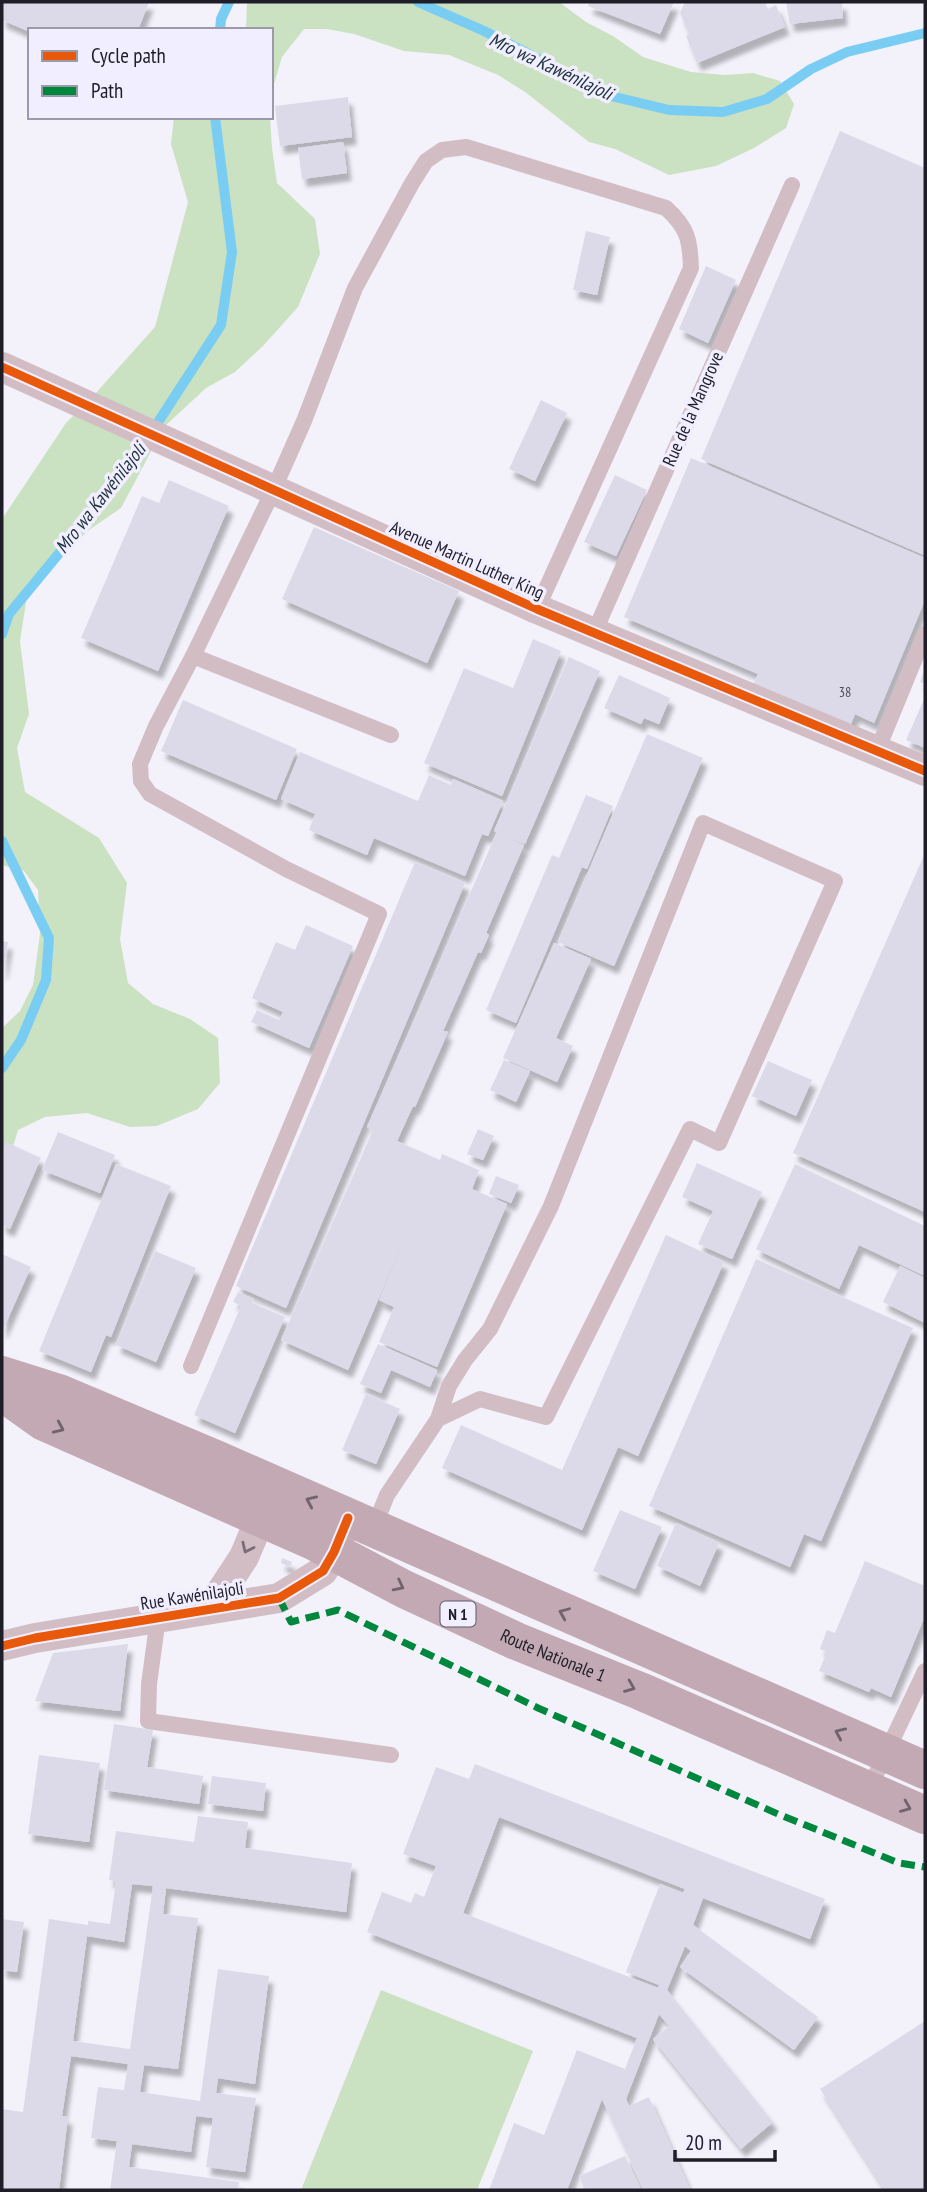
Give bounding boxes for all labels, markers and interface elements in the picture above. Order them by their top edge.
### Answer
water label: Mro wa Kawénilajoli [486,27,619,106]
legend [28,28,273,119]
text: Cycle path [91,42,166,69]
text: Path [91,77,123,104]
street label: Rue de la Mangrove [657,348,728,470]
water label: Mro wa Kawénilajoli [50,436,152,558]
street label: Avenue Martin Luther King [386,515,548,604]
house number: 38 [839,683,851,701]
one-way arrow [52,1420,64,1434]
one-way arrow [306,1495,318,1509]
one-way arrow [242,1541,256,1553]
street label: Rue Kawénilajoli [139,1576,245,1615]
one-way arrow [392,1577,404,1591]
road number: N 1 [440,1602,476,1626]
one-way arrow [559,1607,572,1621]
street label: Route Nationale 1 [497,1623,609,1687]
one-way arrow [623,1678,635,1692]
one-way arrow [835,1727,847,1741]
one-way arrow [899,1798,911,1812]
scale bar [675,2118,775,2162]
text: 20 m [685,2129,722,2156]

